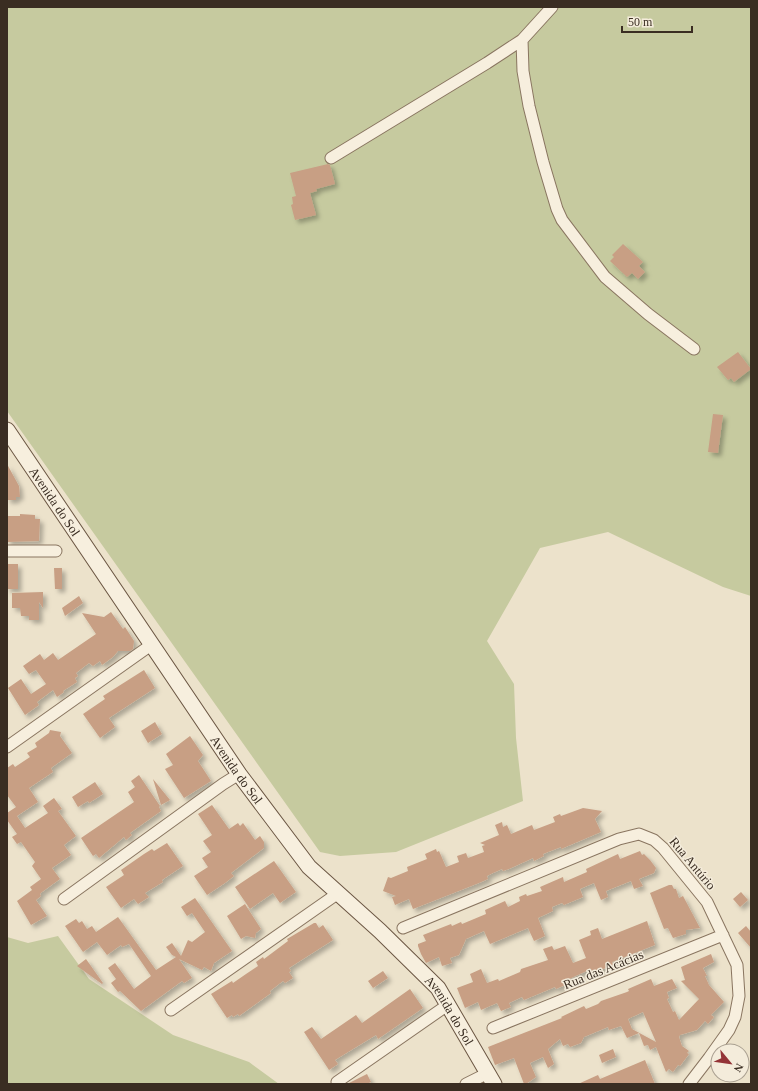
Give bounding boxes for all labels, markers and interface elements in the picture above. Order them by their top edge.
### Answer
scale bar [622,8,692,34]
text: 50 m [628,15,653,29]
street label: Avenida do Sol [26,464,83,539]
street label: Avenida do Sol [207,733,266,807]
street label: Rua Antúrio [666,834,719,893]
street label: Rua das Acácias [561,947,645,992]
street label: Avenida do Sol [422,972,477,1048]
north arrow [710,1043,750,1083]
text: N [732,1061,746,1074]

